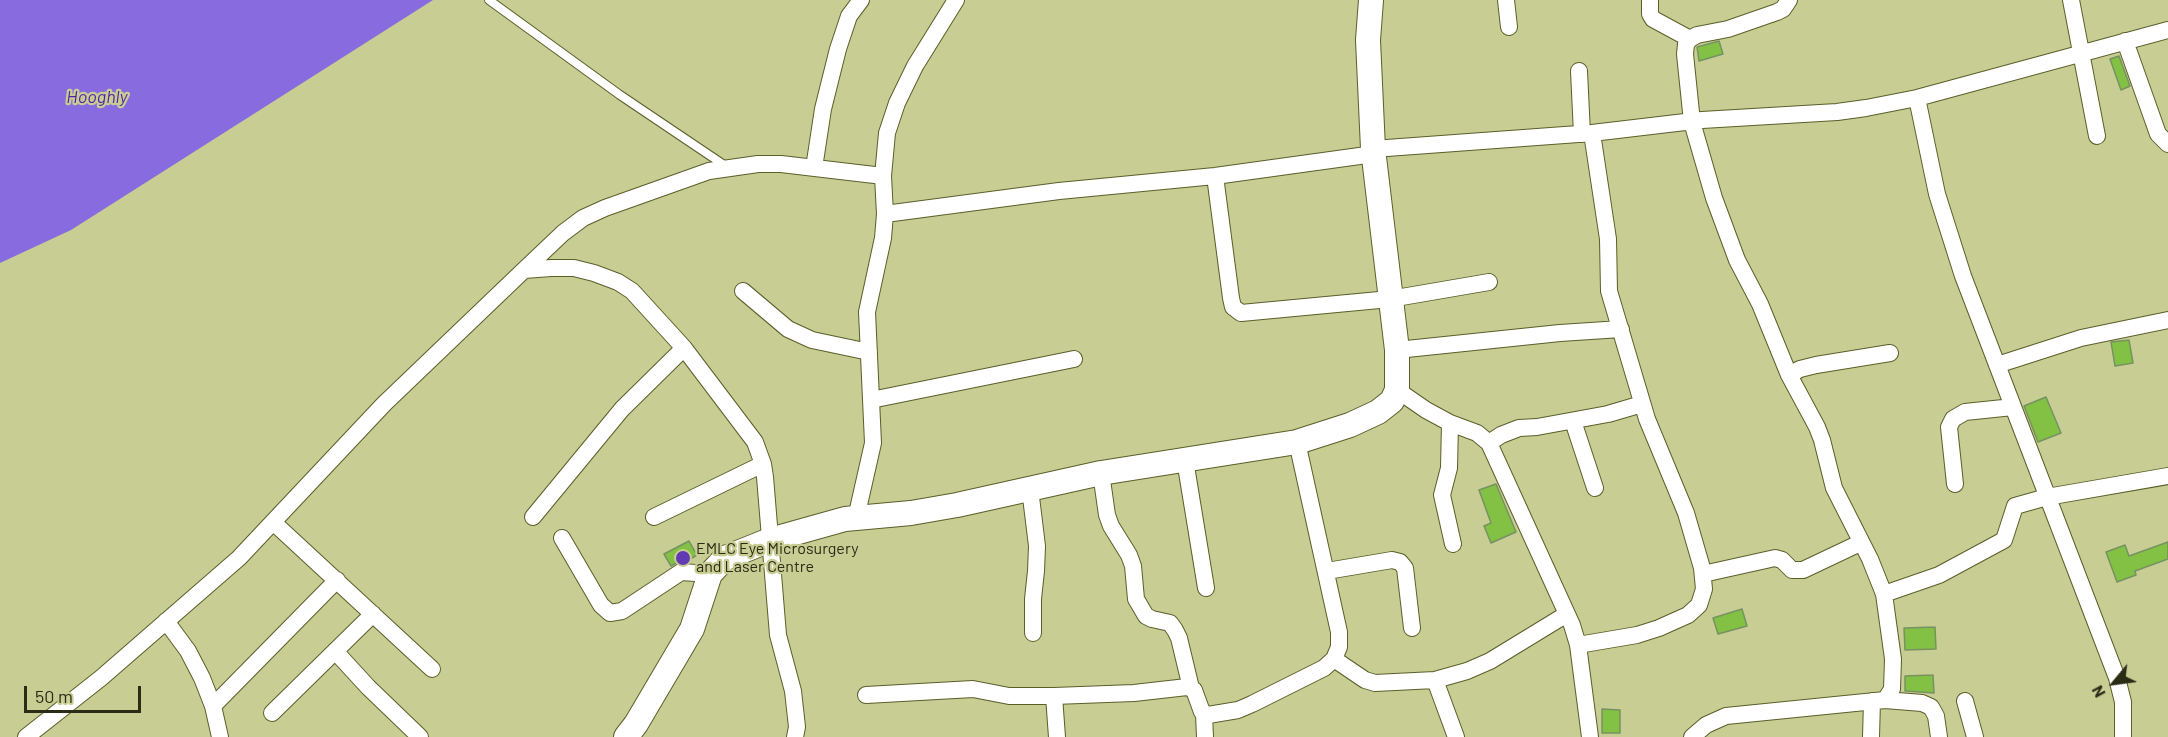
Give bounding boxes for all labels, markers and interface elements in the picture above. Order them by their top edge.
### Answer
water label: Hooghly [66,86,128,108]
place label: EMLC Eye Microsurgery and Laser Centre [696,539,859,577]
marker: EMLC Eye Microsurgery and Laser Centre [674,549,692,567]
north arrow [2084,653,2144,713]
scale bar [27,674,144,712]
text: N [2087,683,2109,701]
text: 50 m [35,685,73,707]

